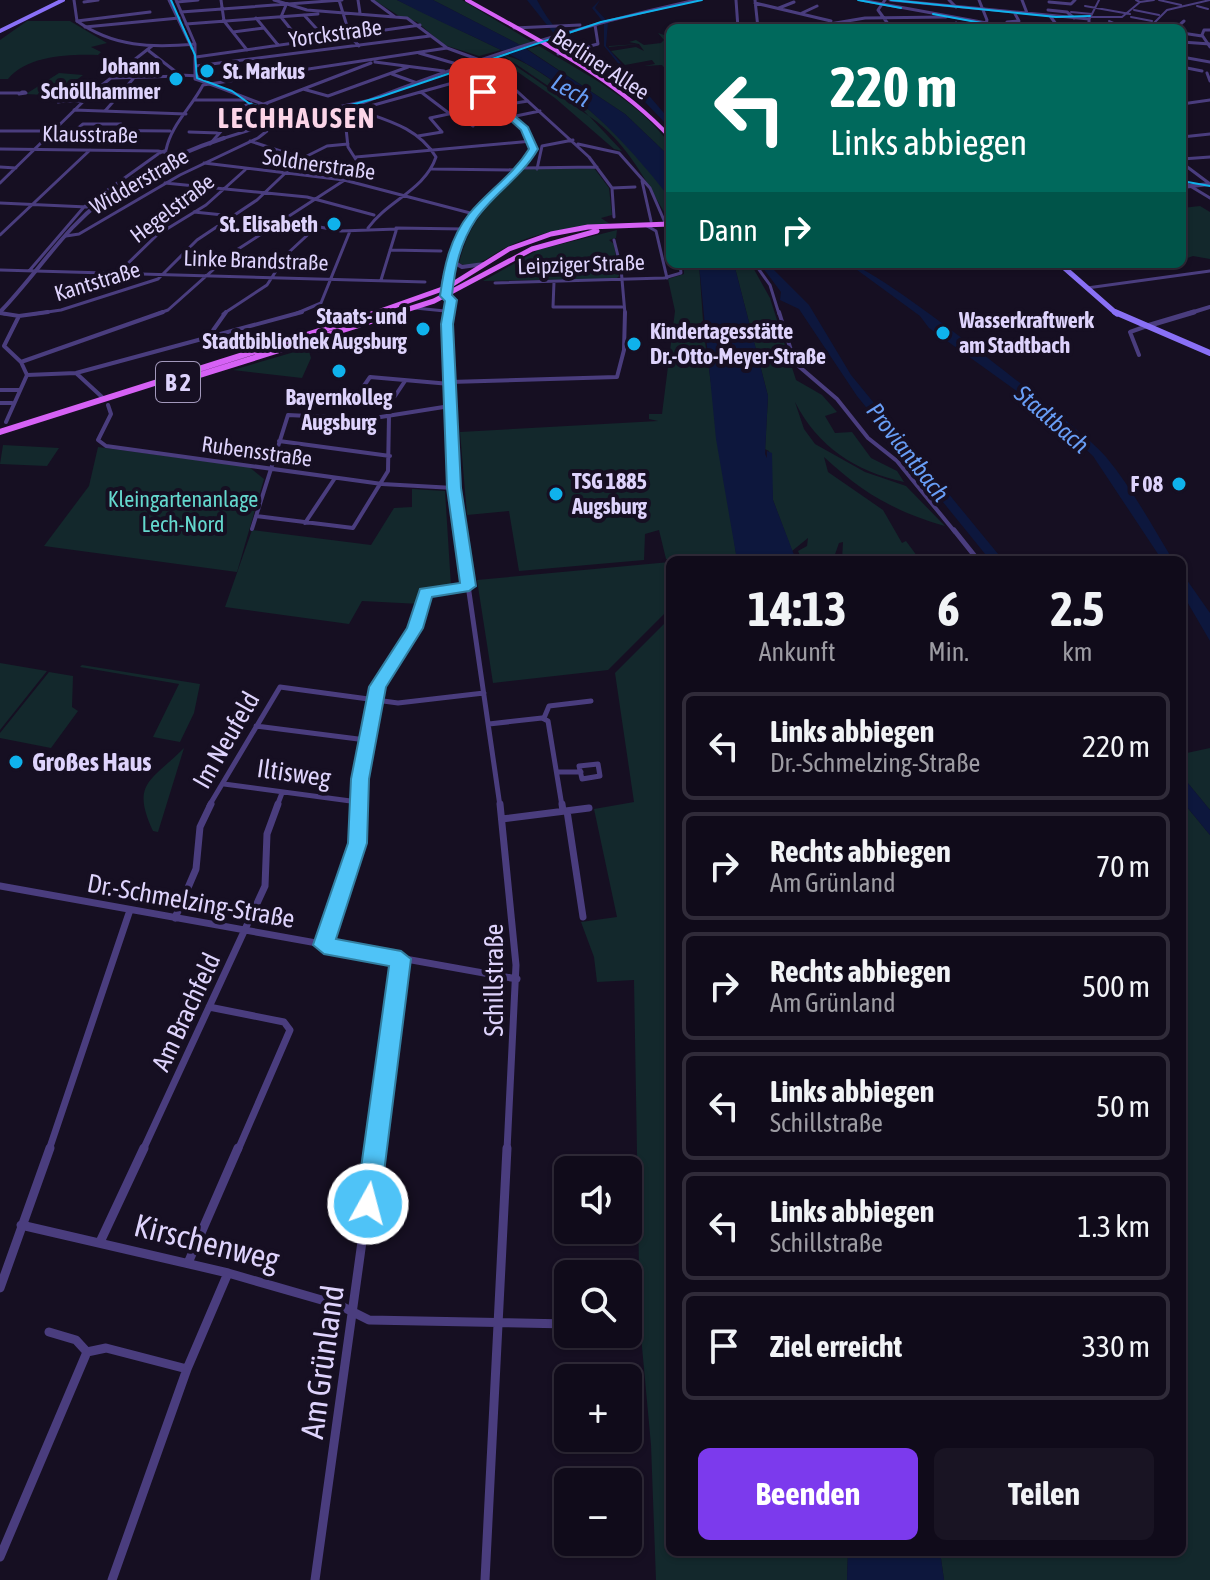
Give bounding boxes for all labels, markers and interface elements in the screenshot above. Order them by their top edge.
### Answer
street label: Yorckstraße [287,14,383,52]
street label: Berliner Allee [548,23,654,105]
place label: Johann Schöllhammer [41,53,161,104]
text: 220 m [830,55,957,119]
icon: left [698,56,802,160]
place label: St. Markus [223,58,305,84]
pin [449,58,517,126]
marker: St. Markus [198,62,216,80]
water label: Lech [547,68,595,112]
marker: Johann Schöllhammer [167,70,185,88]
icon: arrive [461,70,505,114]
district label: LECHHAUSEN [218,102,376,134]
street label: Klausstraße [42,120,138,148]
text: Links abbiegen [830,121,1027,163]
street label: Widderstraße [85,142,193,220]
street label: Soldnerstraße [261,143,377,185]
street label: Hegelstraße [125,168,219,248]
icon: right [774,208,818,252]
place label: St. Elisabeth [220,211,318,237]
text: Dann [698,213,758,247]
marker: St. Elisabeth [325,215,343,233]
street label: Linke Brandstraße [183,244,329,276]
street label: Leipziger Straße [517,249,645,279]
street label: Kantstraße [51,256,143,306]
place label: Staats- und Stadtbibliothek Augsburg [203,303,408,354]
place label: Wasserkraftwerk am Stadtbach [958,307,1094,358]
place label: Kindertagesstätte Dr.-Otto-Meyer-Straße [650,318,826,369]
marker: Staats- und Stadtbibliothek Augsburg [414,320,432,338]
marker: Wasserkraftwerk am Stadtbach [934,324,952,342]
marker: Kindertagesstätte Dr.-Otto-Meyer-Straße [625,335,643,353]
road number: B 2 [156,362,200,402]
marker: Bayernkolleg Augsburg [330,362,348,380]
water label: Stadtbach [1009,379,1095,459]
place label: Bayernkolleg Augsburg [285,384,393,435]
water label: Proviantbach [861,397,955,507]
street label: Rubensstraße [200,430,314,472]
place label: TSG 1885 Augsburg [571,468,648,519]
place label: F 08 [1130,471,1163,497]
marker: F 08 [1170,475,1188,493]
marker: TSG 1885 Augsburg [547,485,565,503]
park label: Kleingartenanlage Lech-Nord [108,486,258,537]
text: 14:13 [748,581,847,636]
text: 6 [937,581,960,636]
text: 2.5 [1051,581,1104,636]
text: Ankunft [759,637,835,667]
text: Min. [928,637,969,667]
text: km [1062,637,1093,667]
street label: Im Neufeld [186,686,266,794]
text: Links abbiegen [770,714,934,748]
icon: left [702,724,746,768]
text: 220 m [1082,729,1150,763]
place label: Großes Haus [32,747,151,777]
text: Dr.-Schmelzing-Straße [770,748,980,778]
marker: Großes Haus [7,753,25,771]
street label: Iltisweg [255,753,334,793]
text: Rechts abbiegen [770,834,951,868]
icon: right [702,844,746,888]
text: 70 m [1096,849,1150,883]
street label: Dr.-Schmelzing-Straße [85,868,297,934]
text: Am Grünland [770,868,896,898]
street label: Schillstraße [479,924,509,1036]
street label: Am Brachfeld [146,948,226,1076]
text: Rechts abbiegen [770,954,951,988]
icon: right [702,964,746,1008]
text: 500 m [1082,969,1150,1003]
text: Am Grünland [770,988,896,1018]
text: Links abbiegen [770,1074,934,1108]
icon: left [702,1084,746,1128]
text: 50 m [1096,1089,1150,1123]
text: Schillstraße [770,1108,883,1138]
map controls [554,1156,642,1556]
button: sound [554,1156,642,1244]
position arrow [326,1162,410,1246]
text: Links abbiegen [770,1194,934,1228]
icon: left [702,1204,746,1248]
street label: Kirschenweg [131,1206,284,1278]
text: 1.3 km [1078,1209,1150,1243]
text: Schillstraße [770,1228,883,1258]
button: search [554,1260,642,1348]
street label: Am Grünland [293,1283,351,1441]
icon: arrive [702,1324,746,1368]
text: Ziel erreicht [770,1329,902,1363]
text: 330 m [1082,1329,1150,1363]
button: + [554,1364,642,1452]
button: Beenden [698,1448,918,1540]
button: Teilen [934,1448,1154,1540]
button: − [554,1468,642,1556]

